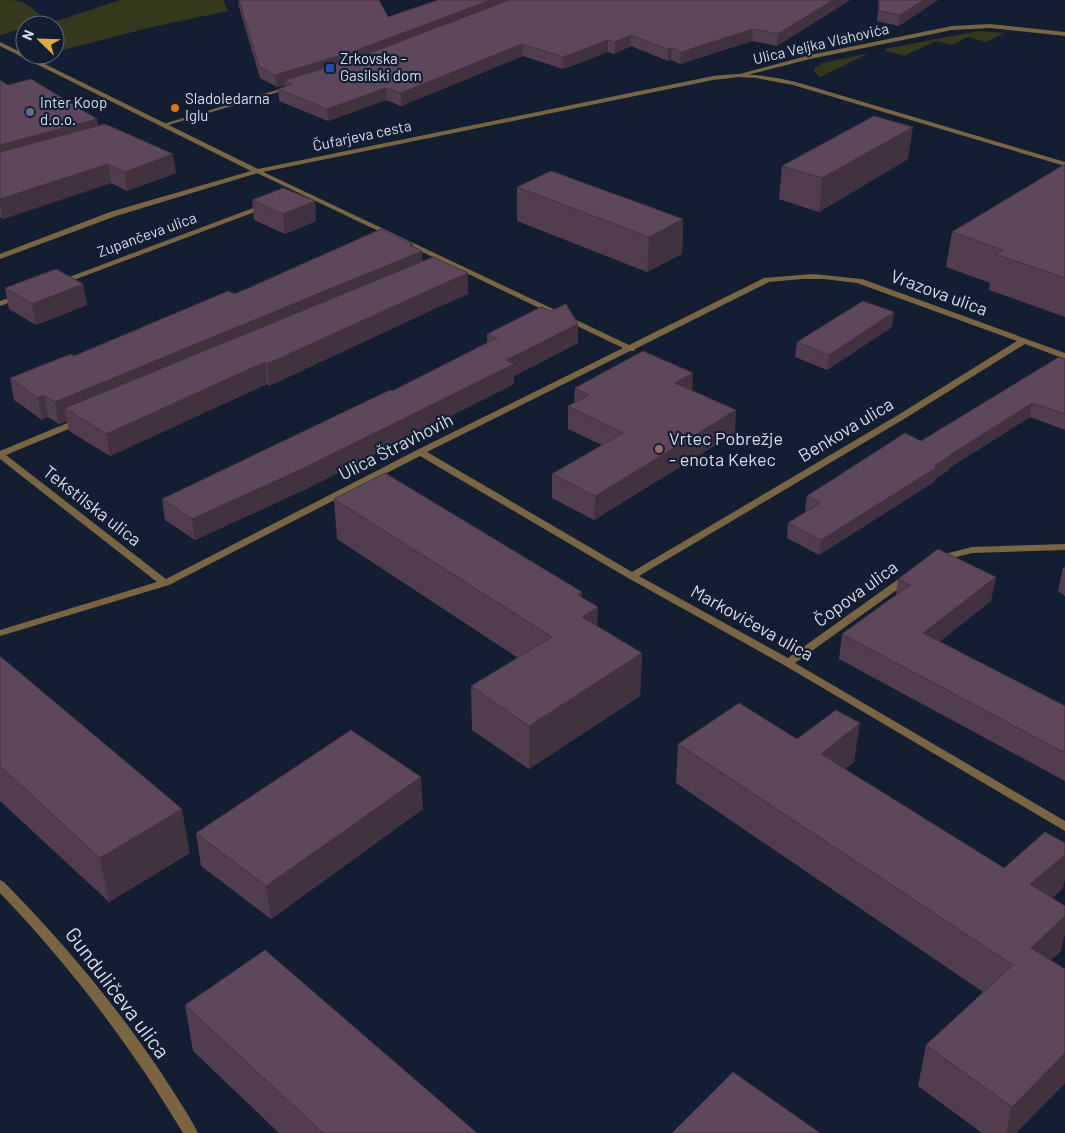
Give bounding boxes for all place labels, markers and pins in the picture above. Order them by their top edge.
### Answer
place label: Zrkovska - Gasilski dom [340,49,422,84]
marker: Zrkovska - Gasilski dom [324,62,336,74]
place label: Sladoledarna Iglu [185,89,270,124]
place label: Inter Koop d.o.o. [40,93,107,128]
marker: Sladoledarna Iglu [169,102,181,114]
marker: Inter Koop d.o.o. [24,106,36,118]
place label: Vrtec Pobrežje - enota Kekec [669,427,783,470]
marker: Vrtec Pobrežje - enota Kekec [653,443,665,455]

